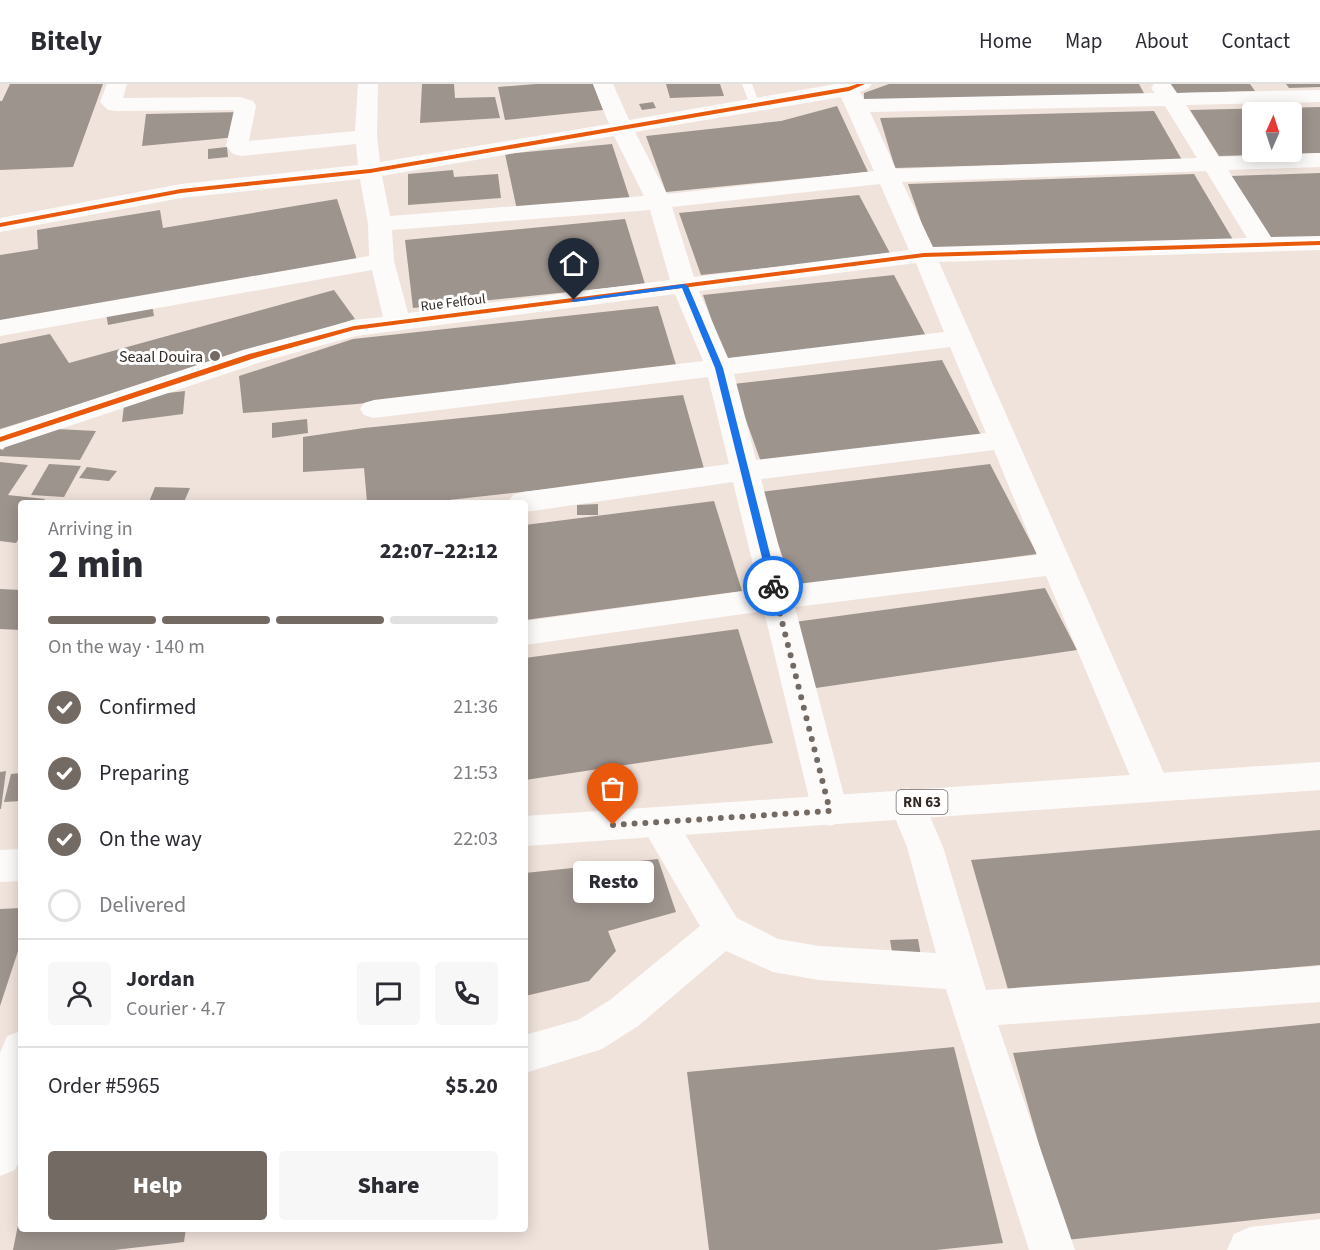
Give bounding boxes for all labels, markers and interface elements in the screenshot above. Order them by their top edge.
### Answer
text: Bitely [30,21,102,61]
text: Home [979,26,1032,56]
text: Map [1065,26,1103,56]
text: About [1136,26,1188,56]
text: Contact [1221,26,1290,56]
north arrow [1242,102,1302,162]
map controls [1242,102,1302,162]
pin [548,238,599,300]
icon: home [557,247,590,280]
street label: Rue Felfoul [419,289,487,317]
place label: Seaal Douira [119,346,203,368]
marker: Seaal Douira [208,349,222,363]
text: Arriving in [48,515,133,543]
text: 22:07–22:12 [380,535,498,567]
text: 2 min [48,537,144,593]
courier [743,556,803,616]
icon: bike [757,570,790,603]
text: On the way · 140 m [48,633,205,661]
icon: check [48,691,81,724]
text: Confirmed [99,691,196,723]
text: 21:36 [453,693,498,721]
icon: check [48,757,81,790]
text: Preparing [99,757,189,789]
text: 21:53 [453,759,498,787]
pin [587,763,638,825]
icon: bag [596,772,629,805]
road number: RN 63 [896,790,948,814]
icon: check [48,823,81,856]
text: On the way [99,823,202,855]
text: 22:03 [453,825,498,853]
callout: Resto [572,861,654,903]
text: Resto [589,868,638,896]
text: Delivered [99,889,186,921]
button: person [48,962,111,1025]
button: chat [357,962,420,1025]
button: phone [435,962,498,1025]
text: Jordan [126,963,195,995]
text: Courier · 4.7 [126,995,226,1023]
text: Order #5965 [48,1070,160,1102]
text: $5.20 [445,1070,498,1102]
button: Help [48,1151,267,1220]
button: Share [279,1151,498,1220]

